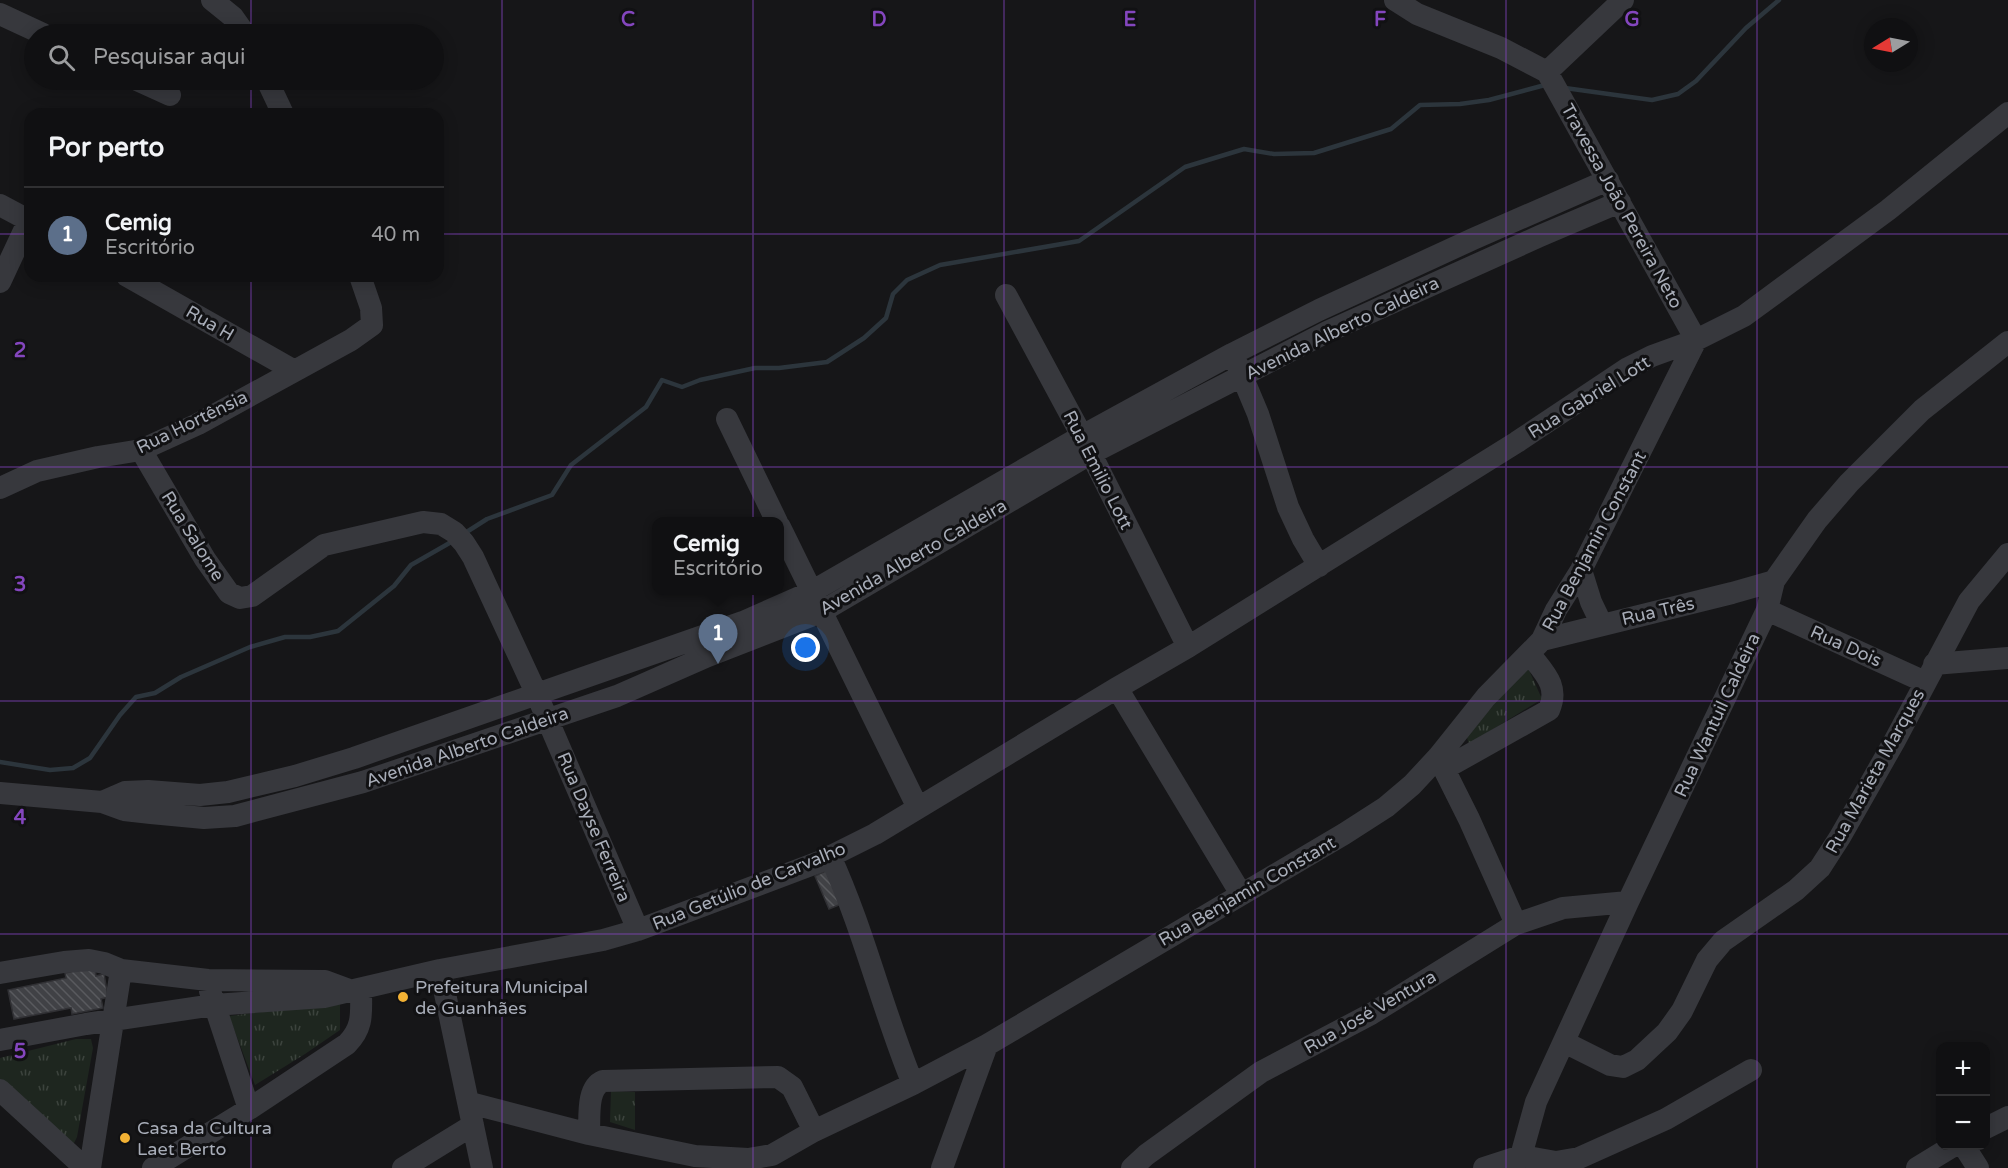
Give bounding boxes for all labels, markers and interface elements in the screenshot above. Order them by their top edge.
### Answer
text: C [621,8,635,32]
text: D [871,8,887,32]
text: E [1124,8,1137,32]
text: F [1374,8,1386,32]
text: G [1624,8,1640,32]
north arrow [1864,18,1918,72]
search box [24,24,444,90]
icon: search [45,41,78,74]
text: Pesquisar aqui [93,44,245,70]
street label: Travessa João Pereira Neto [1556,100,1688,312]
text: Por perto [48,132,164,163]
text: Cemig [105,210,172,236]
text: 1 [61,223,74,247]
text: 40 m [371,223,420,247]
text: Escritório [105,236,195,260]
street label: Avenida Alberto Caldeira [1242,271,1442,385]
street label: Rua H [182,300,238,346]
text: 2 [14,339,26,363]
street label: Rua Gabriel Lott [1524,351,1654,443]
street label: Rua Hortênsia [133,386,251,458]
street label: Rua Emilio Lott [1059,407,1137,533]
street label: Rua Benjamin Constant [1537,447,1651,635]
street label: Rua Salome [157,487,229,585]
street label: Avenida Alberto Caldeira [815,494,1011,620]
popup [652,517,784,595]
text: Cemig [673,531,740,557]
text: Escritório [673,557,763,581]
text: 3 [14,573,26,597]
street label: Rua Três [1620,592,1696,630]
pin: 1 [698,614,738,664]
street label: Rua Dois [1807,621,1885,671]
street label: Rua Wantuil Caldeira [1669,629,1765,801]
your location [791,633,820,662]
street label: Rua Marieta Marques [1821,685,1929,857]
street label: Avenida Alberto Caldeira [363,702,571,792]
street label: Rua Dayse Ferreira [552,749,636,905]
text: 4 [14,806,27,830]
street label: Rua Benjamin Constant [1155,831,1340,951]
street label: Rua Getúlio de Carvalho [649,837,849,935]
street label: Rua José Ventura [1300,965,1440,1059]
place label: Prefeitura Municipal de Guanhães [415,976,588,1019]
marker: Prefeitura Municipal de Guanhães [396,990,410,1004]
text: 5 [14,1040,26,1064]
map controls [1936,1042,1990,1150]
button: + [1936,1042,1990,1096]
button: − [1936,1096,1990,1150]
place label: Casa da Cultura Laet Berto [137,1117,272,1160]
marker: Casa da Cultura Laet Berto [118,1131,132,1145]

